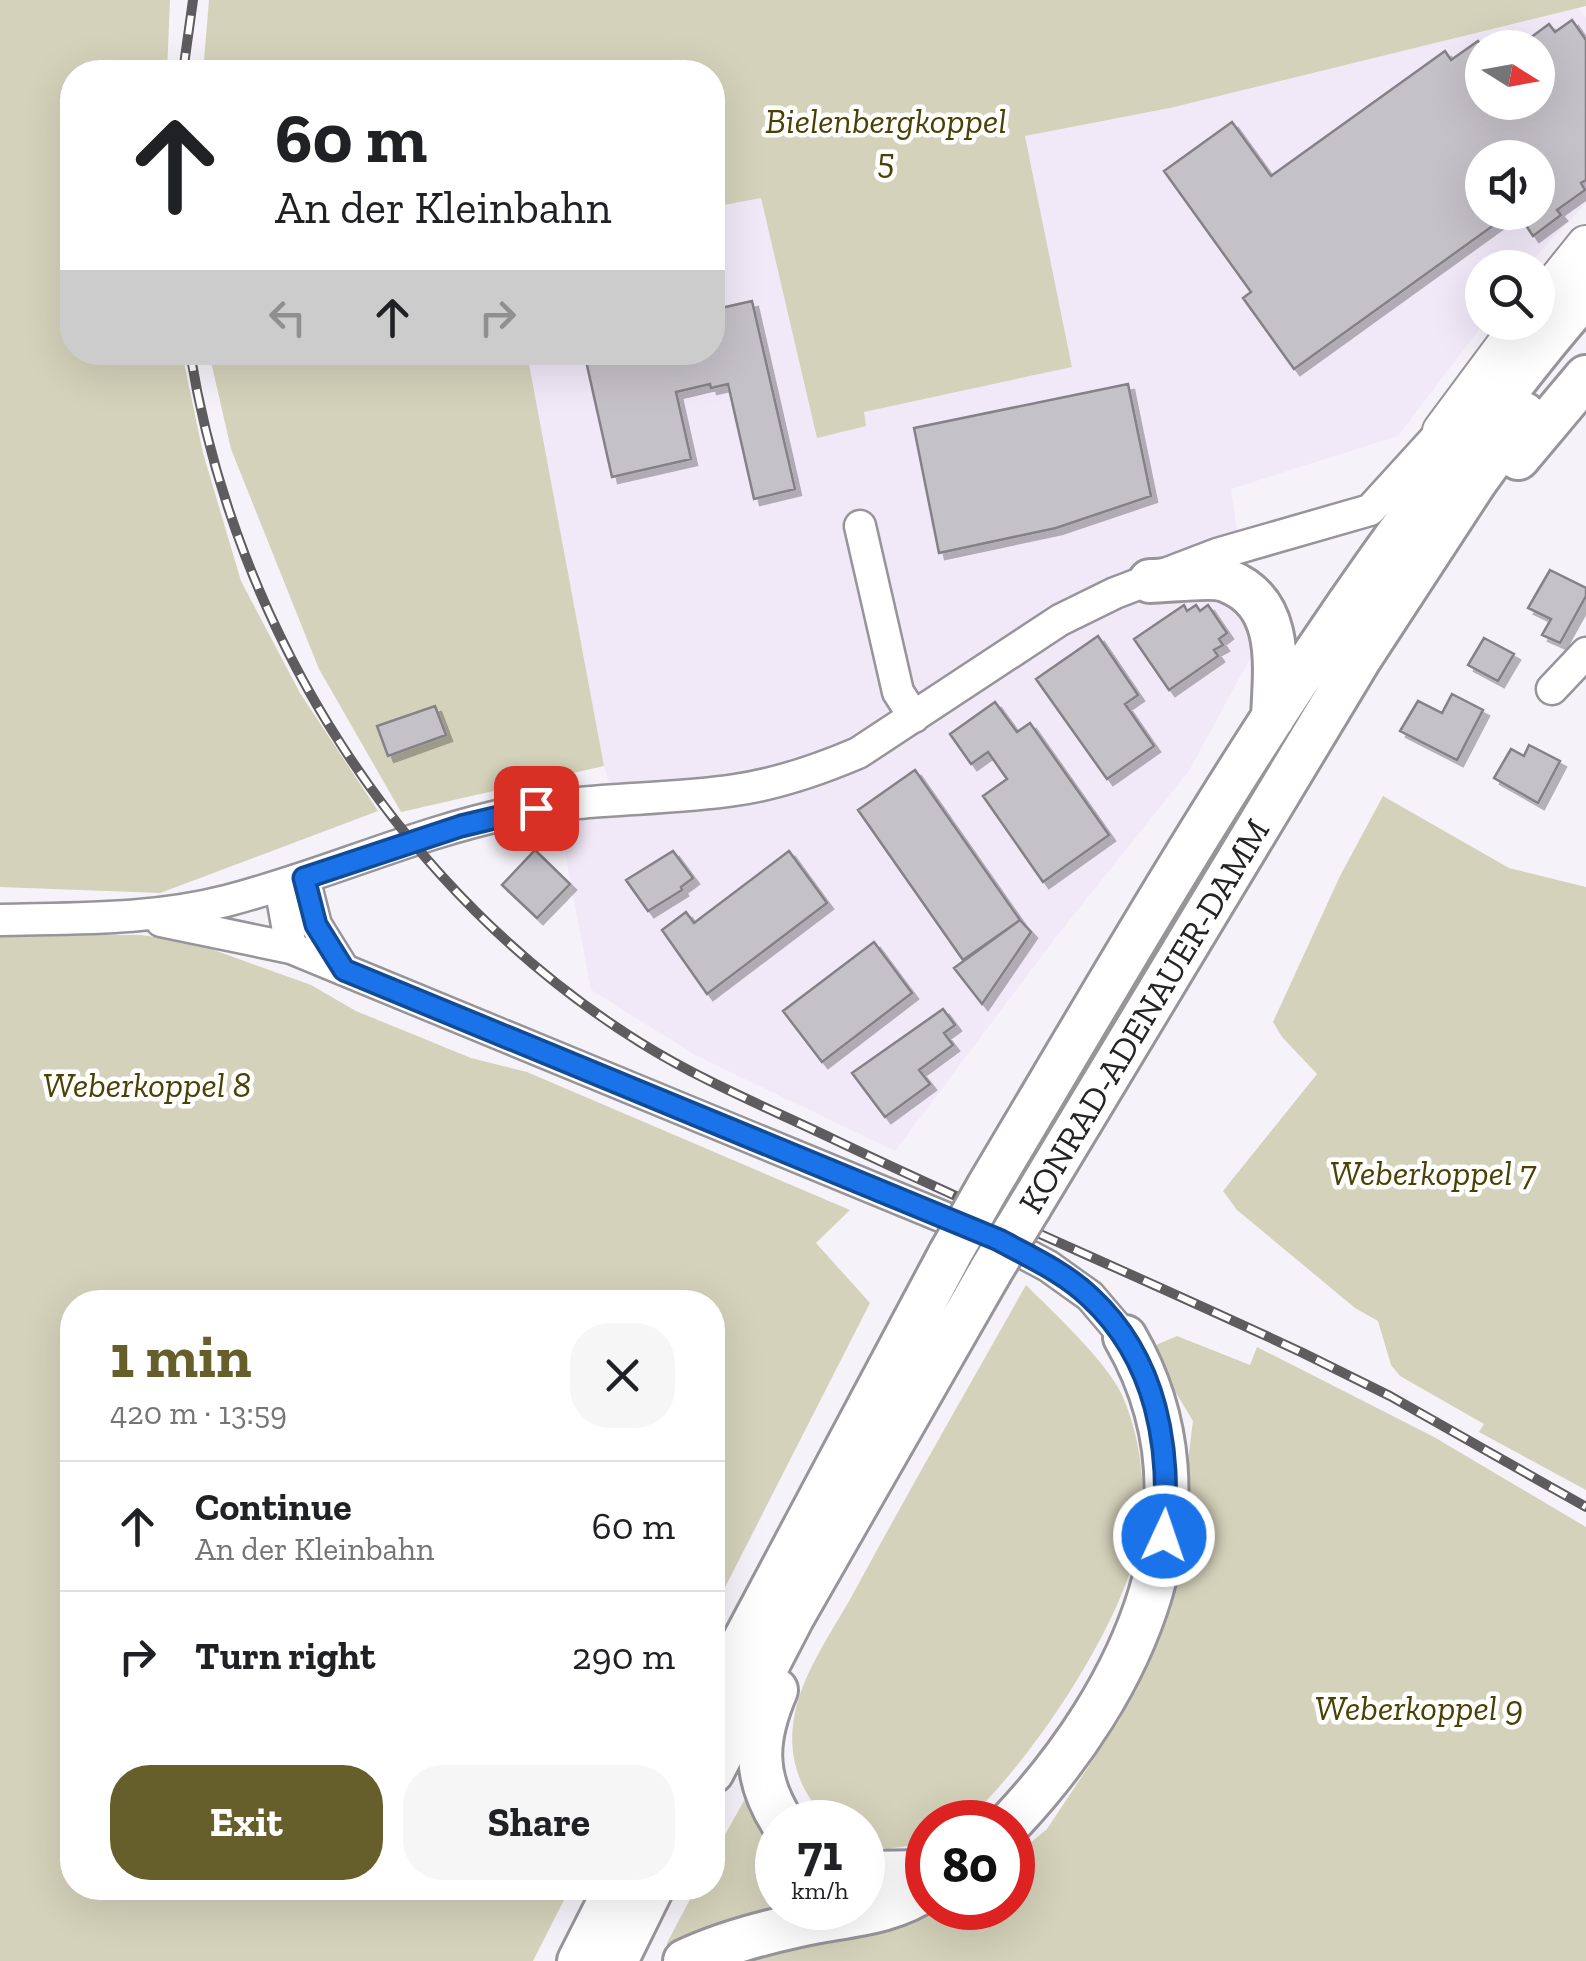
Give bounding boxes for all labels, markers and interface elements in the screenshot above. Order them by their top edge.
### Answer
north arrow [1465,30,1555,120]
map controls [1465,30,1555,340]
text: 60 m [275,96,427,180]
icon: ahead [110,100,240,230]
park label: Bielenbergkoppel 5 [765,100,1007,182]
button: sound [1465,140,1555,230]
text: An der Kleinbahn [275,181,612,235]
button: search [1465,250,1555,340]
icon: left [260,290,315,345]
icon: ahead [365,290,420,345]
icon: right [470,290,525,345]
pin [494,766,579,851]
icon: arrive [509,781,564,836]
street label: KONRAD-ADENAUER-DAMM [1010,811,1278,1221]
park label: Weberkoppel 8 [43,1064,251,1106]
park label: Weberkoppel 7 [1330,1152,1537,1194]
text: 1 min [110,1320,252,1392]
button: close [570,1323,675,1428]
text: 420 m · 13:59 [110,1394,287,1432]
text: Continue [195,1484,352,1530]
position arrow [1112,1484,1216,1588]
icon: ahead [110,1499,165,1554]
text: 60 m [592,1503,675,1549]
text: An der Kleinbahn [195,1530,434,1568]
icon: right [110,1629,165,1684]
text: Turn right [195,1633,375,1679]
text: 290 m [572,1633,675,1679]
park label: Weberkoppel 9 [1315,1687,1523,1729]
button: Exit [110,1765,383,1880]
button: Share [403,1765,675,1880]
speed limit sign: 80 [905,1800,1035,1930]
text: 71 [798,1823,842,1883]
text: km/h [791,1875,849,1905]

